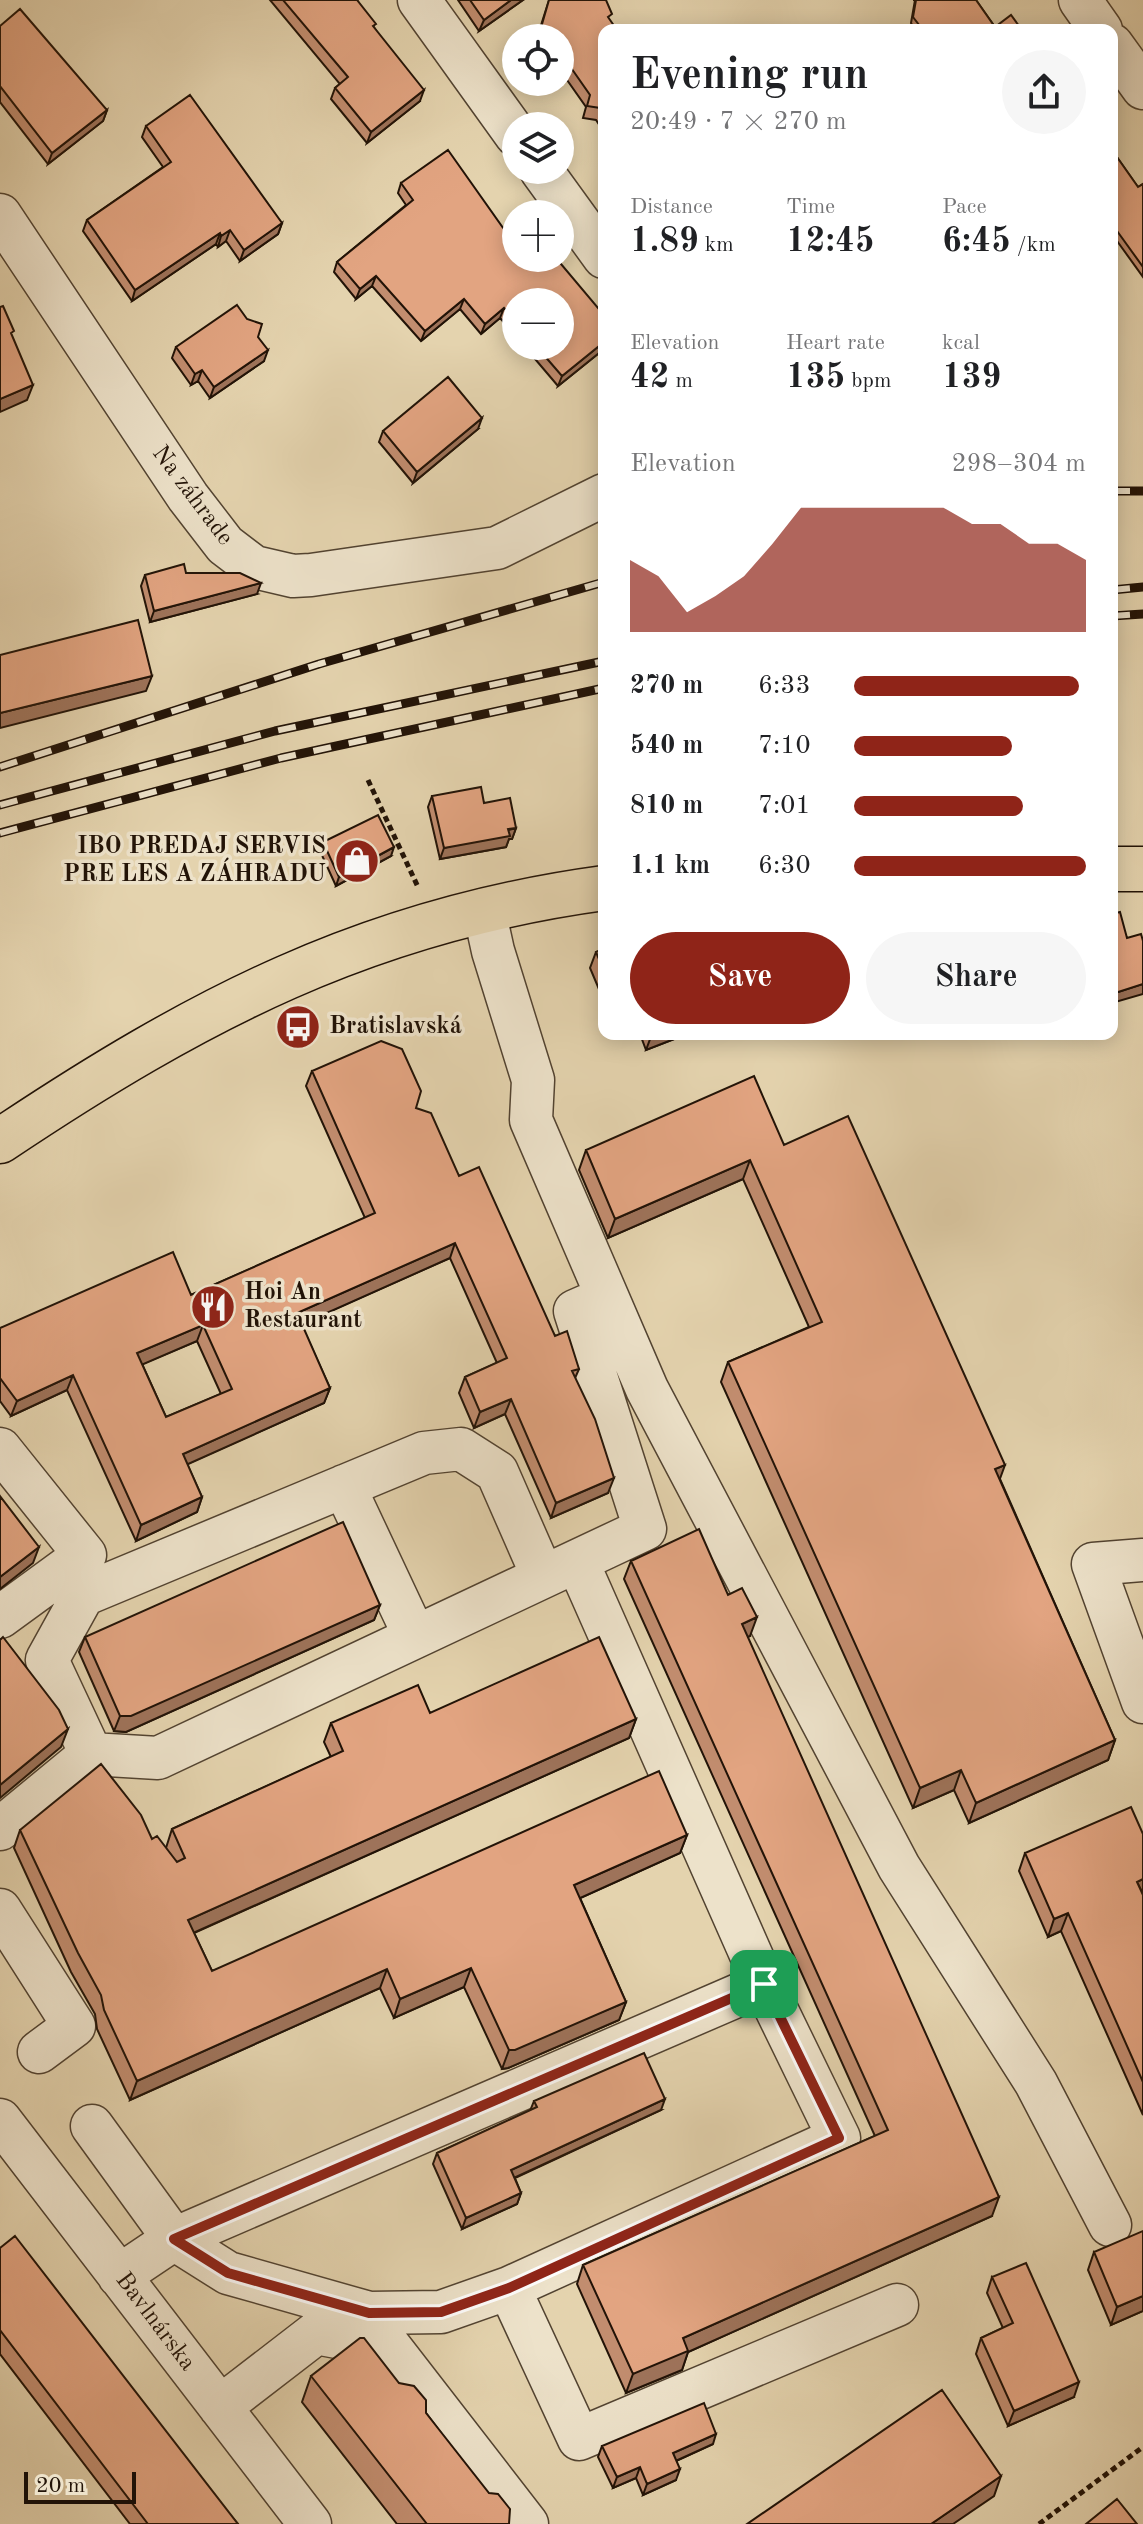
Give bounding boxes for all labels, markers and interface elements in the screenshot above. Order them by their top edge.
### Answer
map controls [502,24,574,360]
button: locate [502,24,574,96]
button: share [1002,50,1086,134]
text: Evening run [630,54,868,98]
text: 20:49 · 7 × 270 m [630,109,847,135]
button: layers [502,112,574,184]
text: Distance [630,196,713,218]
text: Time [786,196,835,218]
text: Pace [942,196,987,218]
button: + [502,200,574,272]
text: 1.89 [630,225,699,259]
text: 12:45 [786,225,874,259]
text: 6:45 [942,225,1011,259]
text: km [699,234,734,256]
text: /km [1011,234,1056,256]
button: − [502,288,574,360]
text: Elevation [630,332,720,354]
text: Heart rate [786,332,885,354]
text: kcal [942,332,980,354]
text: 42 [630,361,669,395]
text: 135 [786,361,845,395]
text: 139 [942,361,1001,395]
text: m [669,370,693,392]
text: bpm [845,370,891,392]
street label: Na záhrade [147,442,237,550]
text: Elevation [630,451,736,477]
text: 298–304 m [951,451,1086,477]
text: 270 m [630,673,703,699]
text: 6:33 [758,673,811,699]
text: 540 m [630,733,703,759]
text: 7:10 [758,733,811,759]
text: 810 m [630,793,703,819]
text: 7:01 [758,793,811,819]
place label: IBO PREDAJ SERVIS PRE LES A ZÁHRADU [63,835,326,887]
shop icon: IBO PREDAJ SERVIS PRE LES A ZÁHRADU [333,837,381,885]
text: 1.1 km [630,853,710,879]
text: 6:30 [758,853,811,879]
button: Save [630,932,850,1024]
button: Share [866,932,1086,1024]
bus stop icon: Bratislavská [274,1003,322,1051]
place label: Bratislavská [329,1015,462,1039]
place label: Hoi An Restaurant [244,1281,362,1333]
restaurant icon: Hoi An Restaurant [189,1283,237,1331]
pin [730,1950,798,2018]
icon: arrive [742,1962,786,2006]
street label: Bavlnárska [110,2268,200,2376]
scale bar [24,2468,136,2504]
text: 20 m [36,2475,85,2497]

